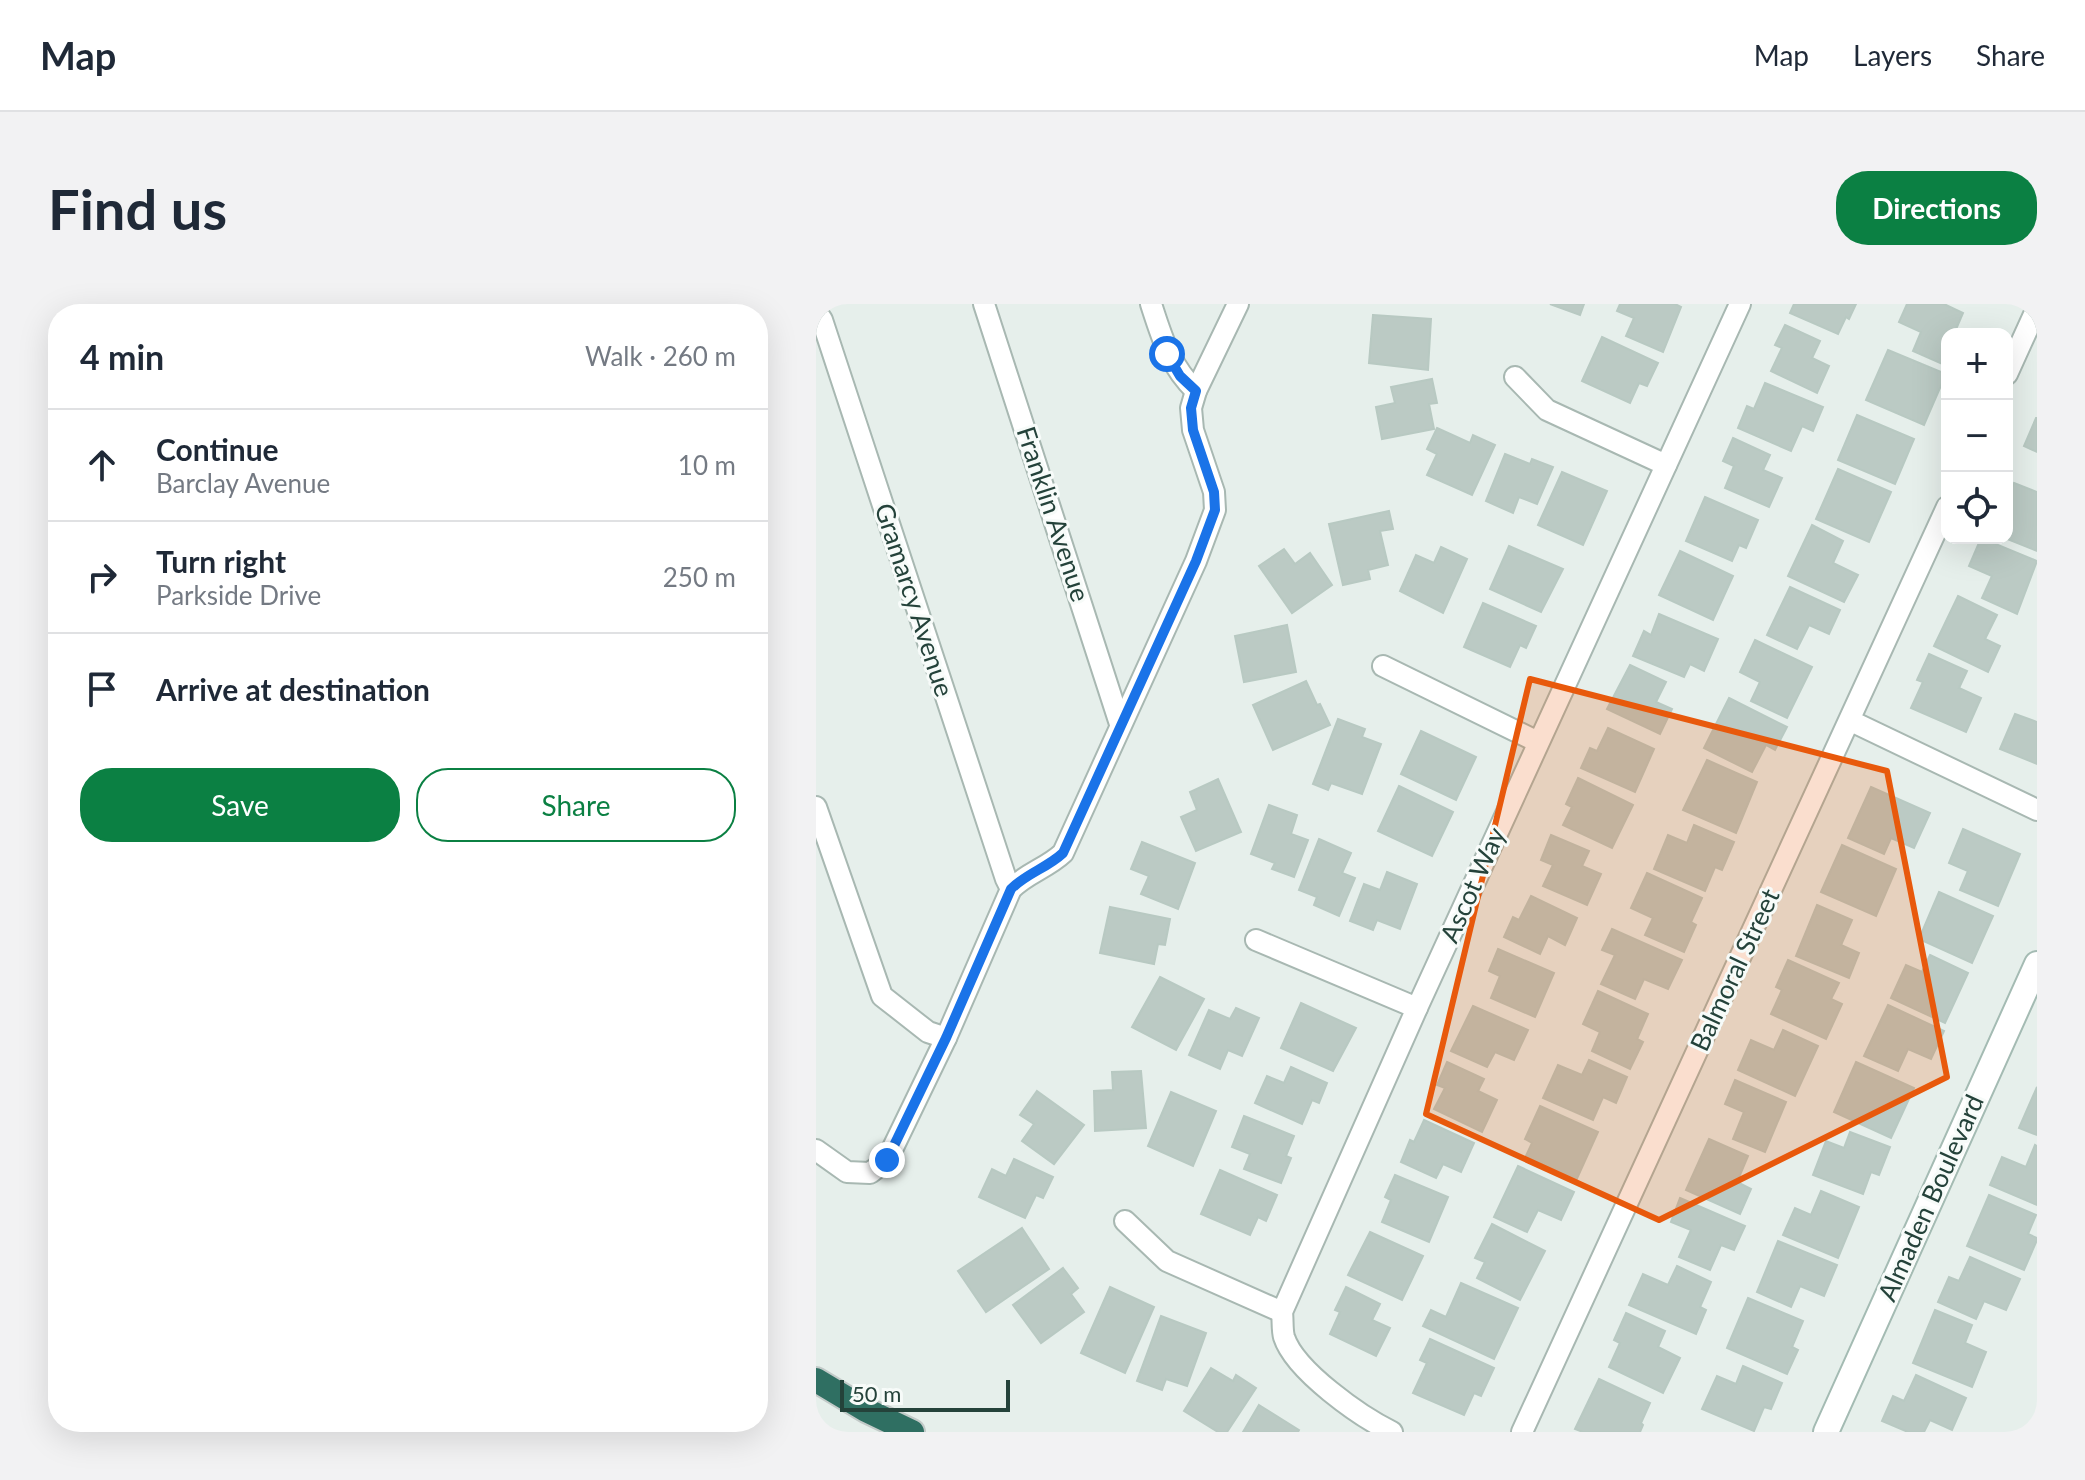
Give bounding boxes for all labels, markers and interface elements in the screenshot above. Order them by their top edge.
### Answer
text: Map [40,32,116,78]
text: Map [1754,38,1809,72]
text: Layers [1853,38,1932,72]
text: Share [1976,38,2045,72]
button: Directions [1836,171,2037,245]
text: Find us [48,175,227,242]
map controls [1941,328,2013,544]
button: + [1941,328,2013,400]
text: 4 min [80,336,164,377]
route start [1149,336,1185,372]
text: Walk · 260 m [585,340,736,372]
button: − [1941,400,2013,472]
street label: Franklin Avenue [1011,422,1097,605]
text: Continue [156,431,279,467]
icon: ahead [80,443,124,487]
text: 10 m [678,449,736,481]
text: Barclay Avenue [156,467,330,499]
button: locate [1941,472,2013,544]
street label: Gramarcy Avenue [869,499,961,700]
text: Turn right [156,543,286,579]
icon: right [80,555,124,599]
text: 250 m [663,561,736,593]
text: Parkside Drive [156,579,321,611]
icon: arrive [80,667,124,711]
text: Arrive at destination [156,671,430,707]
button: Save [80,768,400,842]
button: Share [416,768,736,842]
street label: Ascot Way [1433,822,1512,947]
street label: Balmoral Street [1683,883,1786,1056]
street label: Almaden Boulevard [1870,1089,1990,1306]
route end [869,1142,905,1178]
scale bar [840,1376,1010,1412]
text: 50 m [852,1380,901,1407]

